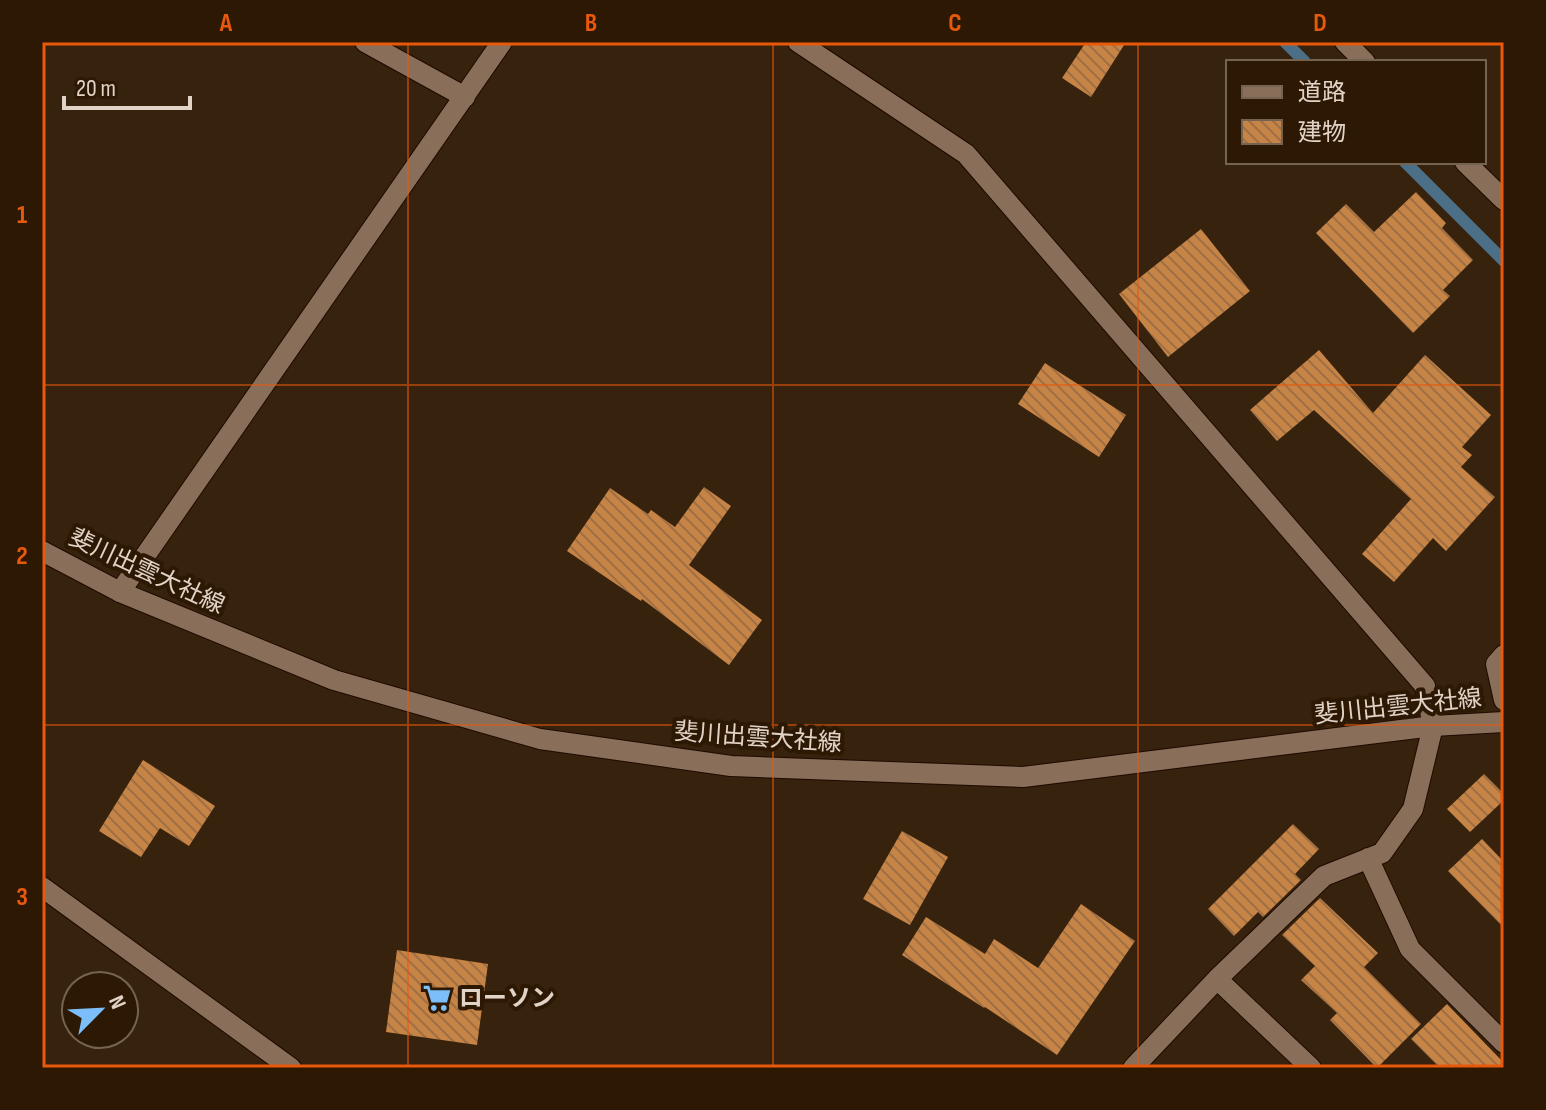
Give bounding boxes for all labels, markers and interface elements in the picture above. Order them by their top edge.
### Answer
text: A [219,8,233,39]
text: B [585,8,597,39]
text: C [948,8,962,39]
text: D [1313,8,1327,39]
scale bar [64,60,190,110]
legend [1226,60,1486,164]
text: 20 m [76,74,116,103]
text: 道路 [1298,78,1346,107]
text: 建物 [1298,118,1346,147]
text: 1 [17,200,27,231]
street label: 斐川出雲大社線 [65,523,229,620]
text: 2 [16,541,28,572]
street label: 斐川出雲大社線 [1313,683,1483,730]
street label: 斐川出雲大社線 [673,717,843,758]
text: 3 [16,882,28,913]
north arrow [60,970,140,1050]
supermarket icon: ローソン [422,983,452,1013]
place label: ローソン [459,984,555,1013]
text: N [102,992,132,1013]

